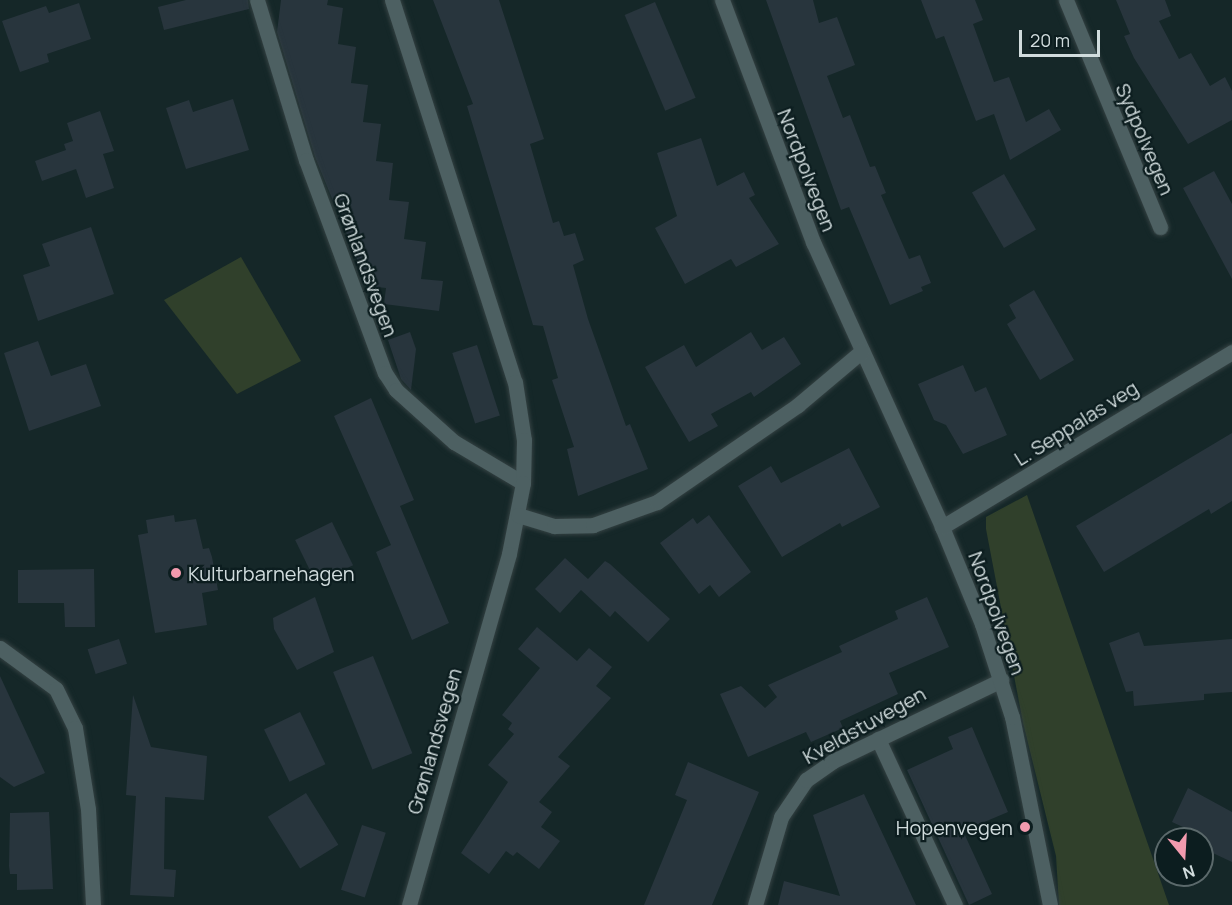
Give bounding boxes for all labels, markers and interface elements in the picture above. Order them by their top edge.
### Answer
scale bar [1022,18,1103,56]
text: 20 m [1030,28,1070,52]
street label: Sydpolvegen [1111,80,1179,198]
street label: Nordpolvegen [773,105,841,235]
street label: Grønlandsvegen [329,190,403,340]
street label: L. Seppalas veg [1010,375,1142,471]
street label: Nordpolvegen [964,548,1030,678]
place label: Kulturbarnehagen [188,561,355,585]
marker: Kulturbarnehagen [169,566,183,580]
street label: Grønlandsvegen [402,665,466,817]
street label: Kveldstuvegen [798,681,930,769]
place label: Hopenvegen [896,815,1013,839]
marker: Hopenvegen [1018,820,1032,834]
north arrow [1154,827,1214,887]
text: N [1180,860,1198,884]

